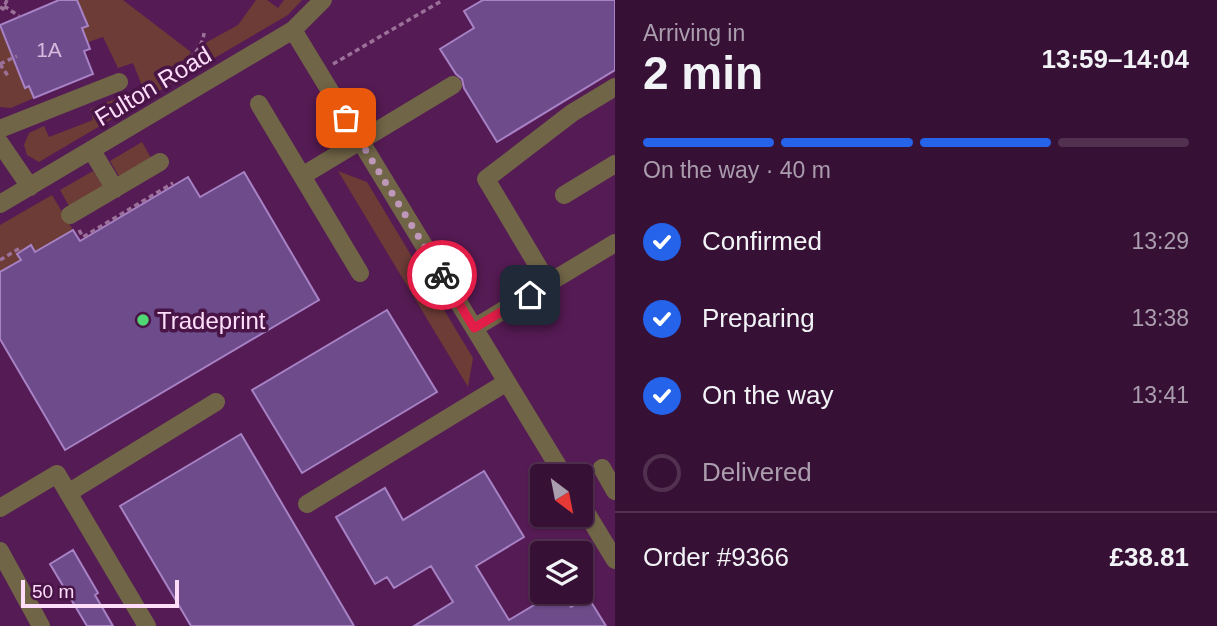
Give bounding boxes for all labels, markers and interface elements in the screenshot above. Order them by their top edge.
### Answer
text: Arriving in [643,20,745,46]
house number: 1A [36,38,62,61]
street label: Fulton Road [90,41,216,131]
text: 13:59–14:04 [1042,44,1189,74]
text: 2 min [643,47,763,99]
pin [316,88,376,148]
icon: bag [327,99,365,137]
text: On the way · 40 m [643,157,831,183]
icon: check [643,223,681,261]
text: Confirmed [702,226,822,256]
text: 13:29 [1131,228,1189,254]
courier [407,240,477,310]
icon: bike [423,256,461,294]
pin [500,265,560,325]
icon: home [511,276,549,314]
icon: check [643,300,681,338]
text: Preparing [702,303,815,333]
text: 13:38 [1131,305,1189,331]
place label: Tradeprint [157,307,266,334]
marker: Tradeprint [135,312,151,328]
icon: check [643,377,681,415]
text: On the way [702,380,834,410]
text: 13:41 [1131,382,1189,408]
text: Delivered [702,457,812,487]
north arrow [530,464,593,527]
map controls [530,464,593,604]
button: layers [530,541,593,604]
text: Order #9366 [643,542,789,572]
text: £38.81 [1109,542,1189,572]
scale bar [21,577,178,609]
text: 50 m [32,581,74,602]

